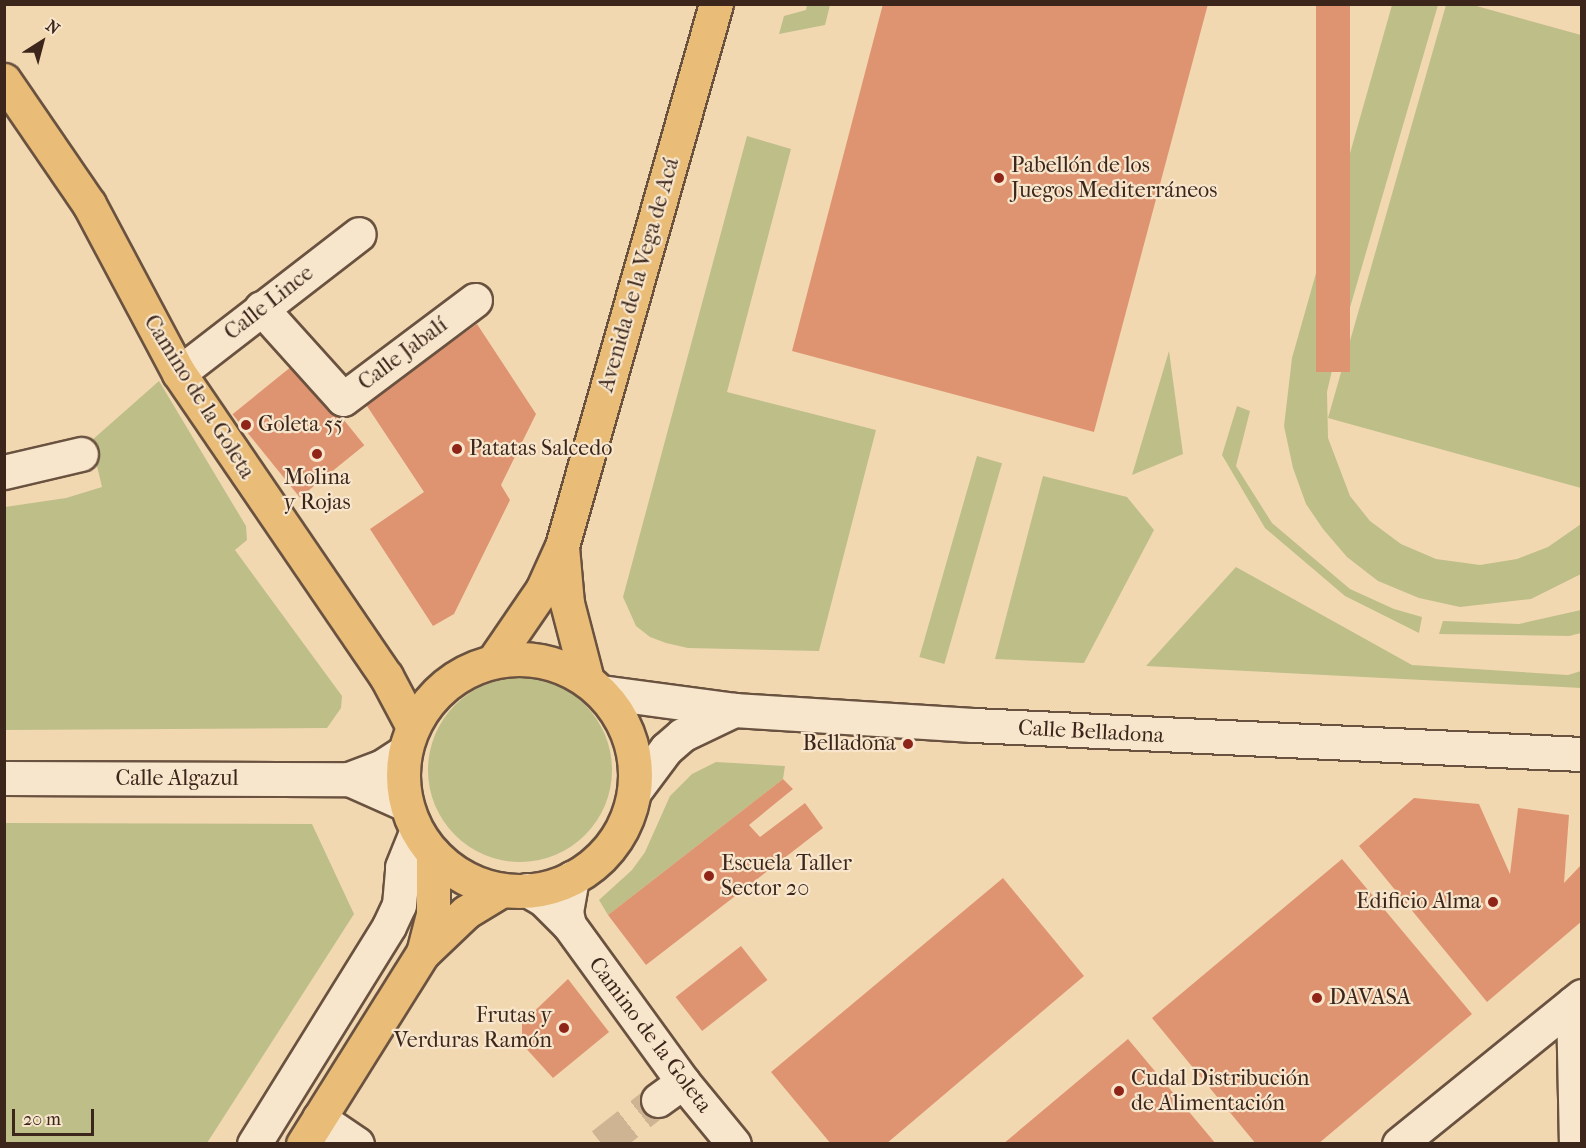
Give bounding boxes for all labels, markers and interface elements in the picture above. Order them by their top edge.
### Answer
north arrow [12,12,72,72]
text: N [42,16,63,38]
place label: Pabellón de los Juegos Mediterráneos [1011,152,1217,204]
street label: Avenida de la Vega de Acá [593,155,685,395]
marker: Pabellón de los Juegos Mediterráneos [992,171,1006,185]
street label: Calle Lince [219,260,319,346]
street label: Camino de la Goleta [138,310,260,484]
street label: Calle Jabalí [353,312,453,396]
place label: Goleta 55 [258,412,343,438]
marker: Goleta 55 [239,418,253,432]
place label: Patatas Salcedo [469,436,612,462]
marker: Patatas Salcedo [450,442,464,456]
marker: Molina y Rojas [310,447,324,461]
place label: Molina y Rojas [283,464,351,516]
street label: Calle Belladona [1017,715,1165,749]
place label: Belladona [803,731,896,757]
marker: Belladona [901,737,915,751]
street label: Calle Algazul [115,766,239,792]
place label: Escuela Taller Sector 20 [721,850,852,902]
marker: Escuela Taller Sector 20 [702,869,716,883]
place label: Edificio Alma [1356,889,1481,915]
marker: Edificio Alma [1486,895,1500,909]
street label: Camino de la Goleta [583,952,717,1118]
place label: DAVASA [1329,985,1411,1011]
marker: DAVASA [1310,991,1324,1005]
place label: Frutas y Verduras Ramón [394,1002,552,1054]
marker: Frutas y Verduras Ramón [557,1021,571,1035]
place label: Cudal Distribución de Alimentación [1131,1065,1310,1116]
marker: Cudal Distribución de Alimentación [1112,1084,1126,1098]
scale bar [15,1097,98,1135]
text: 20 m [23,1109,61,1130]

